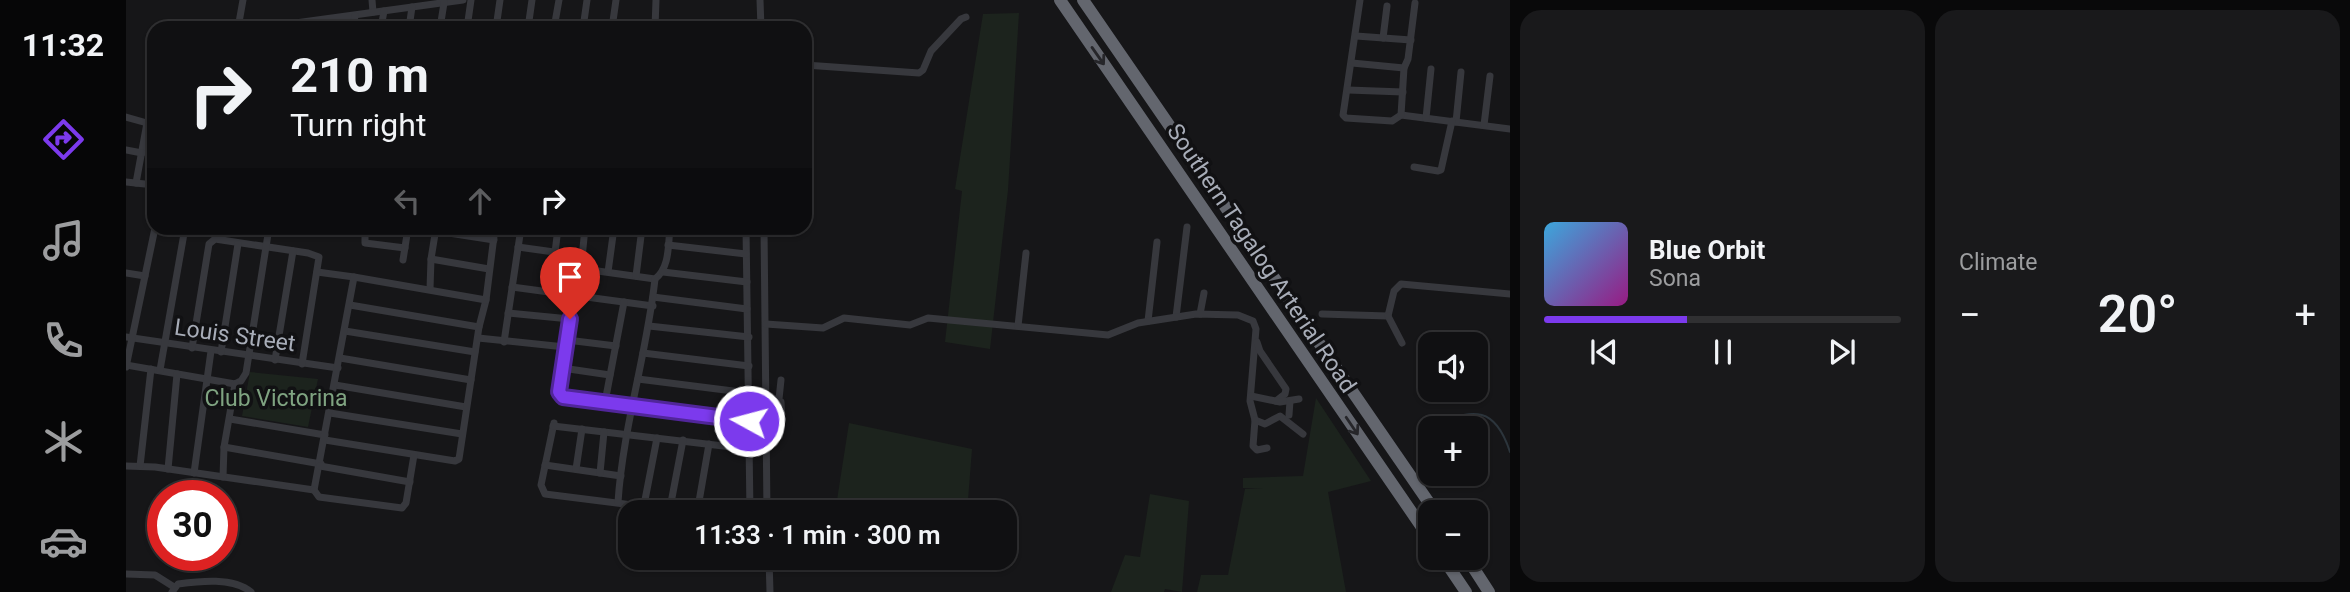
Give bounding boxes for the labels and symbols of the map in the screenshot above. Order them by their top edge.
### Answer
one-way arrow [1091,46,1105,65]
street label: Southern Tagalog Arterial Road [1161,119,1362,398]
pin [540,247,600,319]
street label: Louis Street [173,314,297,357]
position arrow [712,384,786,458]
park label: Club Victorina [204,385,348,412]
one-way arrow [1345,415,1359,435]
speed limit sign: 30 [147,480,238,571]

